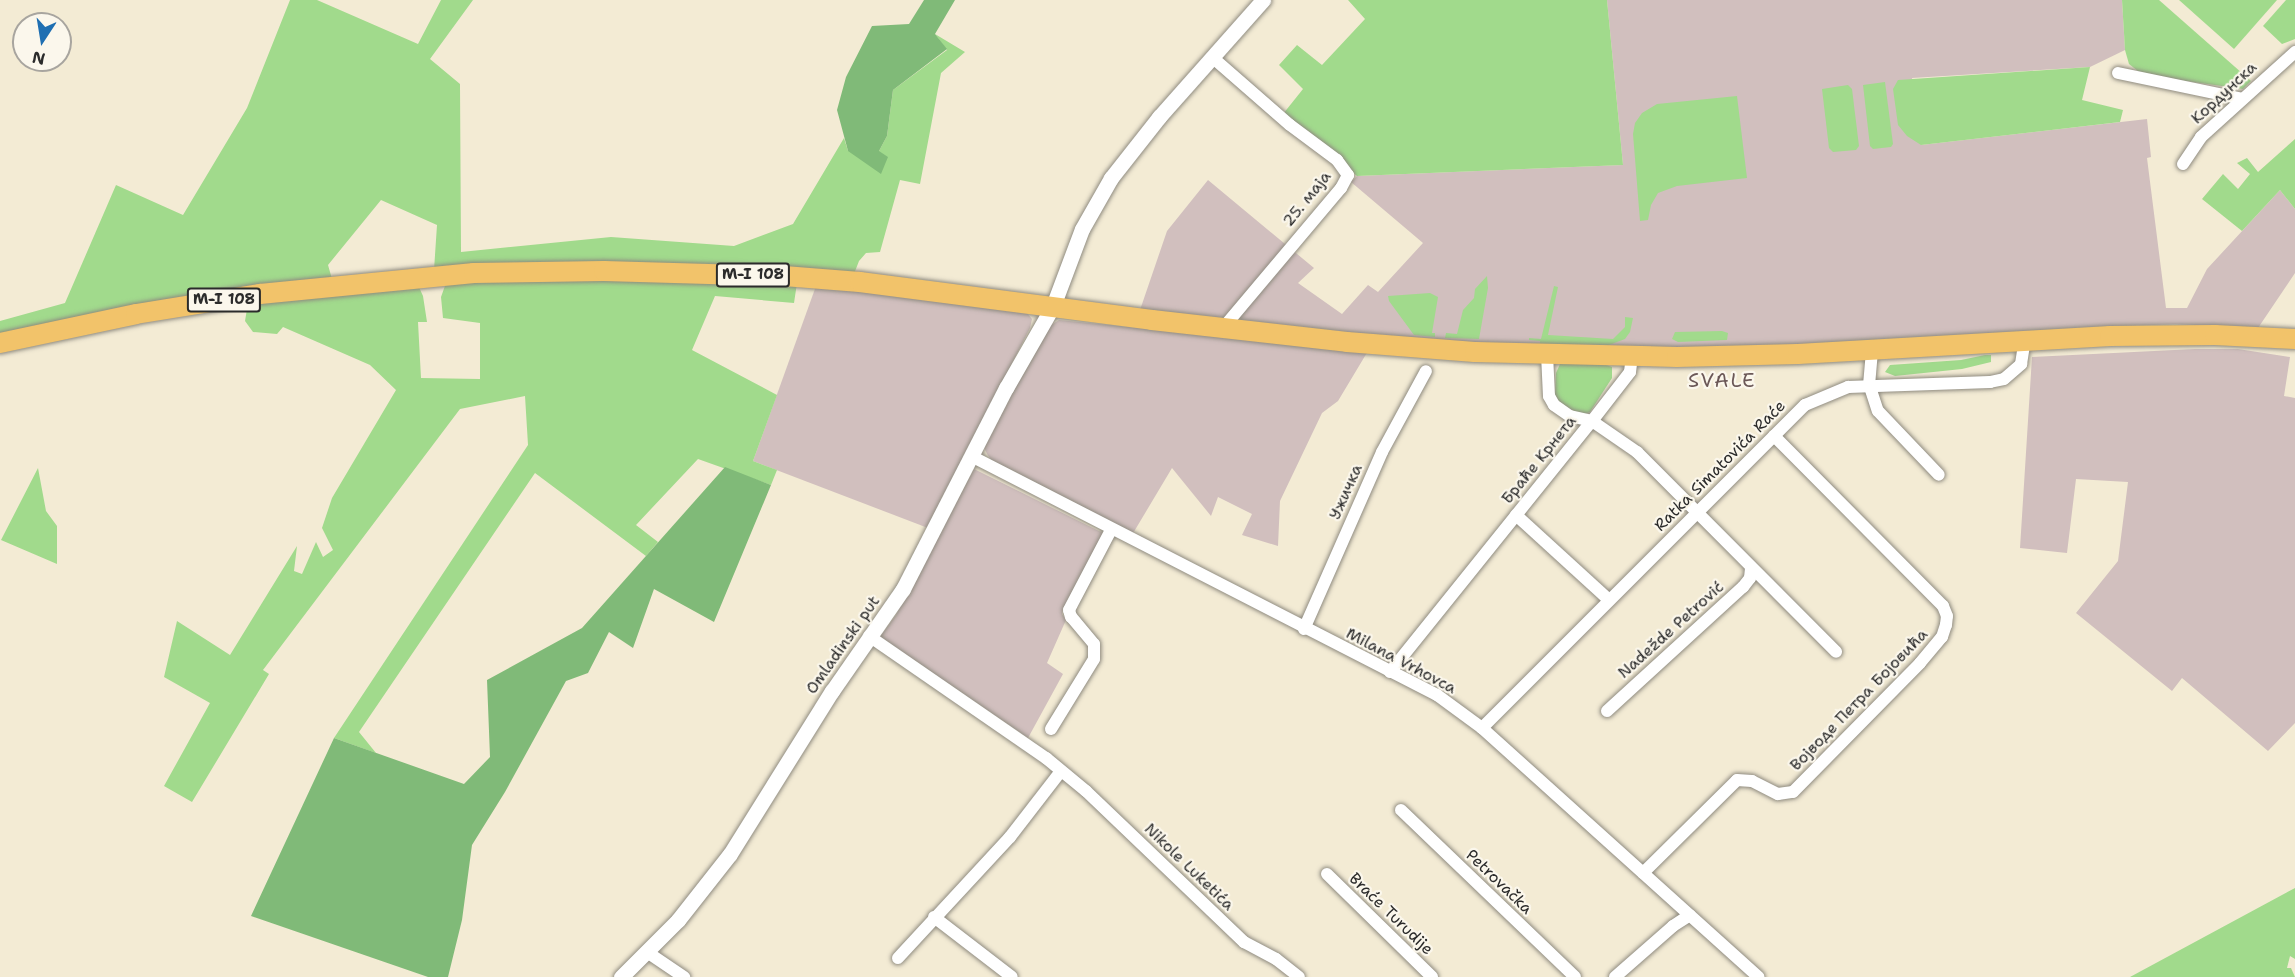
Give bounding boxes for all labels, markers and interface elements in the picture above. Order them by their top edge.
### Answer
north arrow [12,12,72,72]
text: N [30,47,47,70]
street label: Кордунска [2187,58,2261,128]
street label: 25. маја [1279,167,1335,231]
road number: M-I 108 [716,263,790,287]
road number: M-I 108 [186,288,262,312]
district label: SVALE [1688,368,1756,392]
street label: Ratka Simatovića Raće [1651,397,1789,535]
street label: Браће Крнета [1498,412,1580,508]
street label: Ужичка [1325,461,1367,523]
street label: Nadežde Petrović [1614,577,1728,683]
street label: Omladinski put [802,592,884,698]
street label: Milana Vrhovca [1343,624,1459,698]
street label: Војводе Петра Бојовића [1786,625,1932,775]
street label: Nikole Luketića [1140,819,1238,915]
street label: Petrovačka [1462,846,1536,918]
street label: Braće Turudije [1345,869,1437,959]

